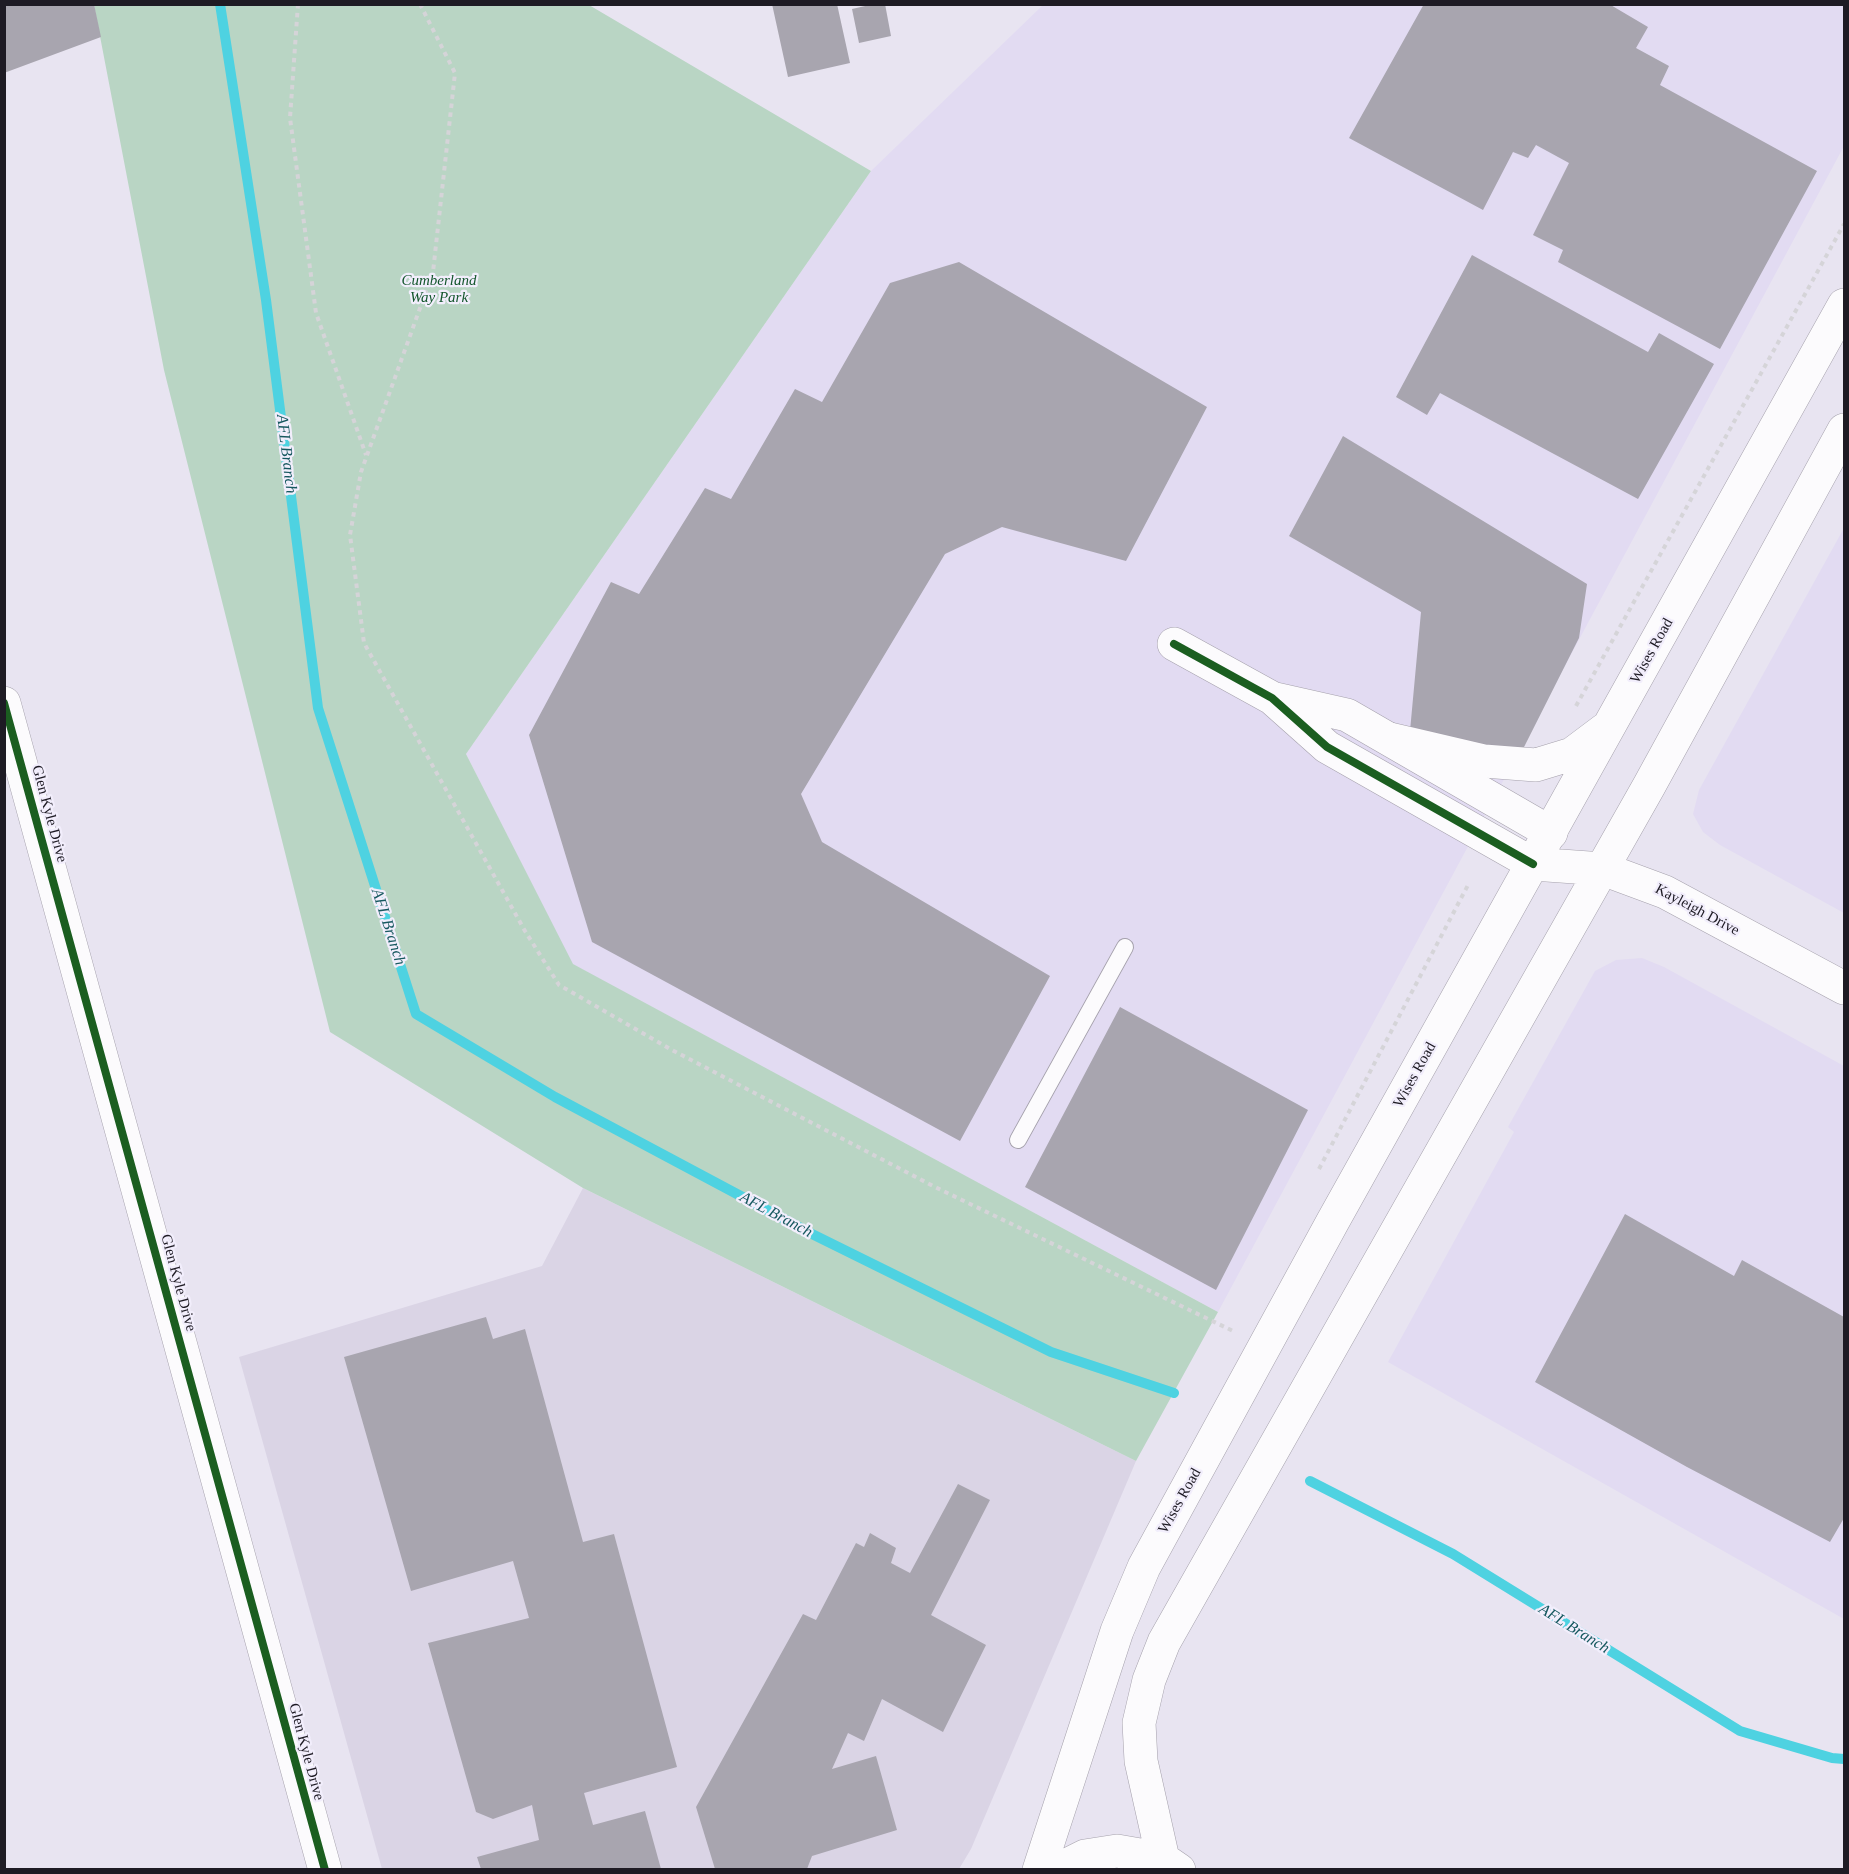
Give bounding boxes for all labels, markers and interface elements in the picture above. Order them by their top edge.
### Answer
park label: Cumberland Way Park [402,272,476,307]
water label: AFL Branch [272,413,300,495]
street label: Wises Road [1627,615,1677,687]
street label: Glen Kyle Drive [27,763,71,865]
street label: Kayleigh Drive [1652,880,1742,940]
water label: AFL Branch [367,886,409,968]
street label: Wises Road [1390,1039,1440,1111]
water label: AFL Branch [736,1188,816,1242]
street label: Glen Kyle Drive [156,1232,200,1334]
street label: Wises Road [1155,1465,1205,1537]
water label: AFL Branch [1535,1600,1613,1658]
street label: Glen Kyle Drive [284,1701,328,1803]

